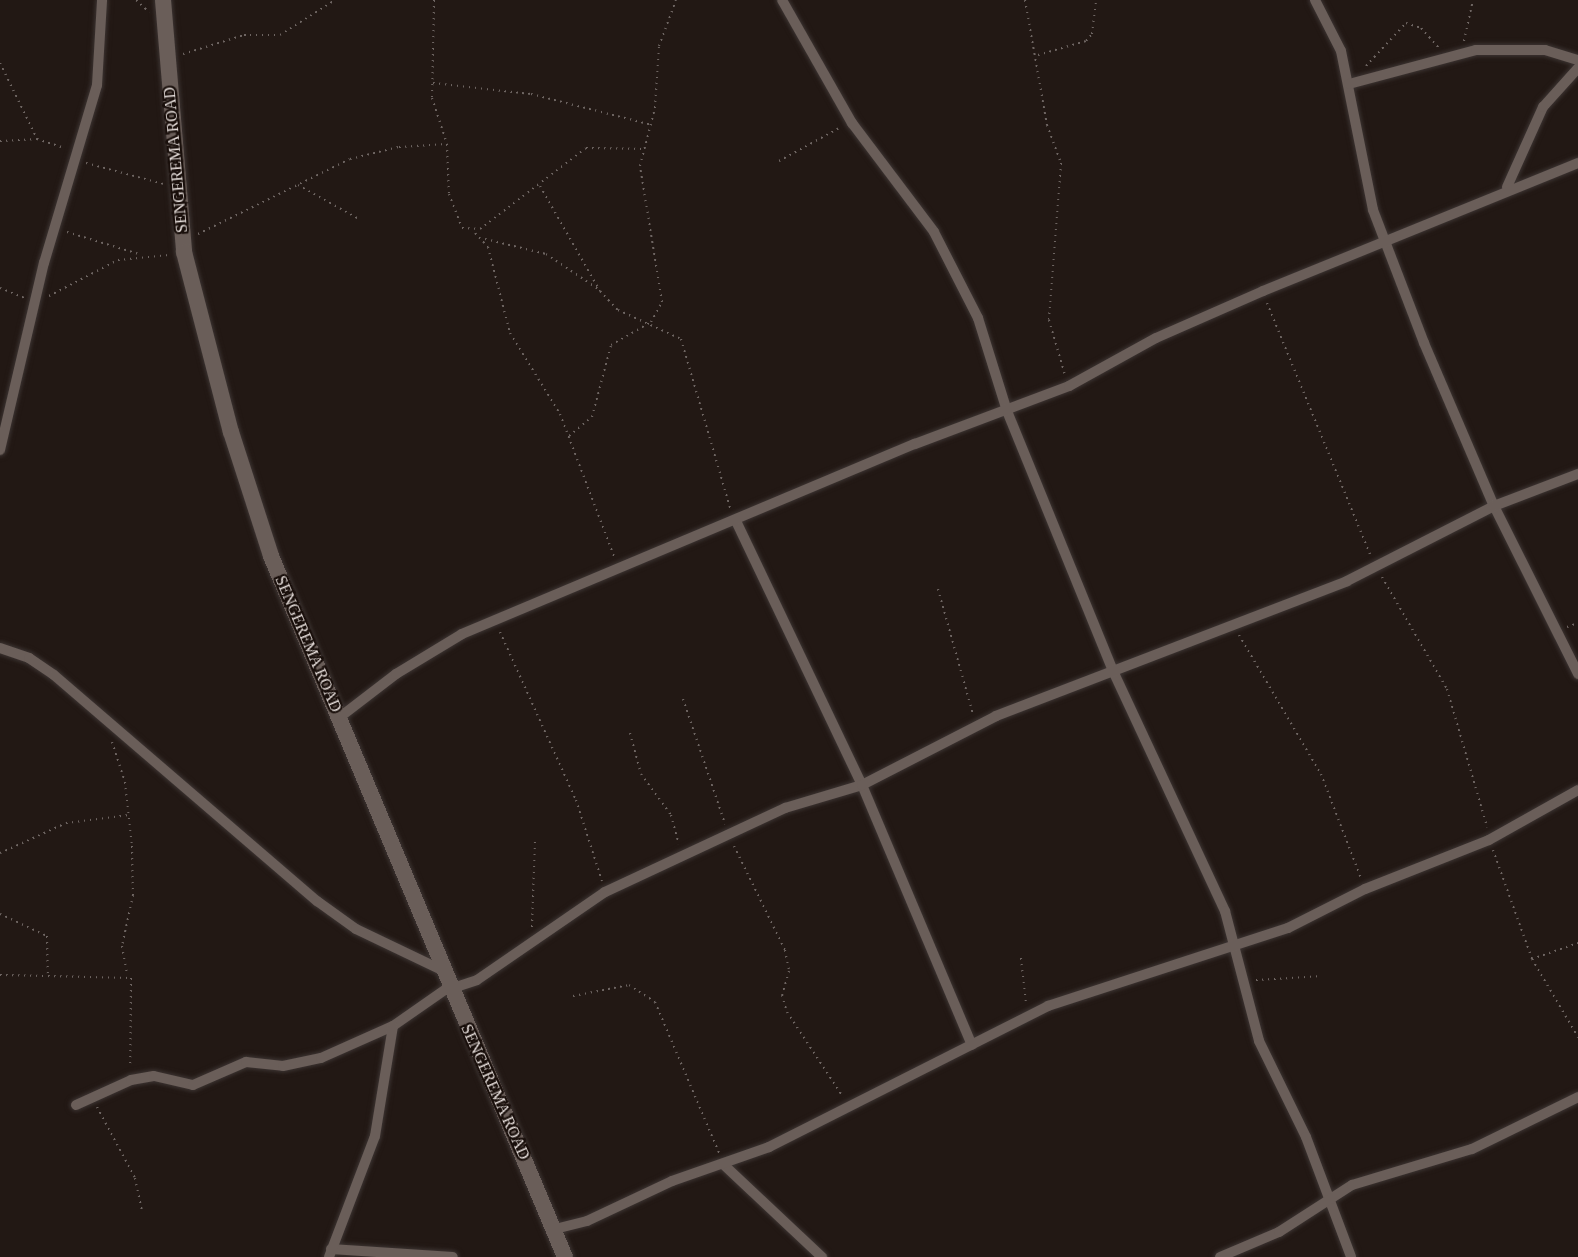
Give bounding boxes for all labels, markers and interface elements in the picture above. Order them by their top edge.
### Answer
street label: SENGEREMA ROAD [160,86,192,234]
street label: SENGEREMA ROAD [270,573,346,715]
street label: SENGEREMA ROAD [456,1021,534,1163]

